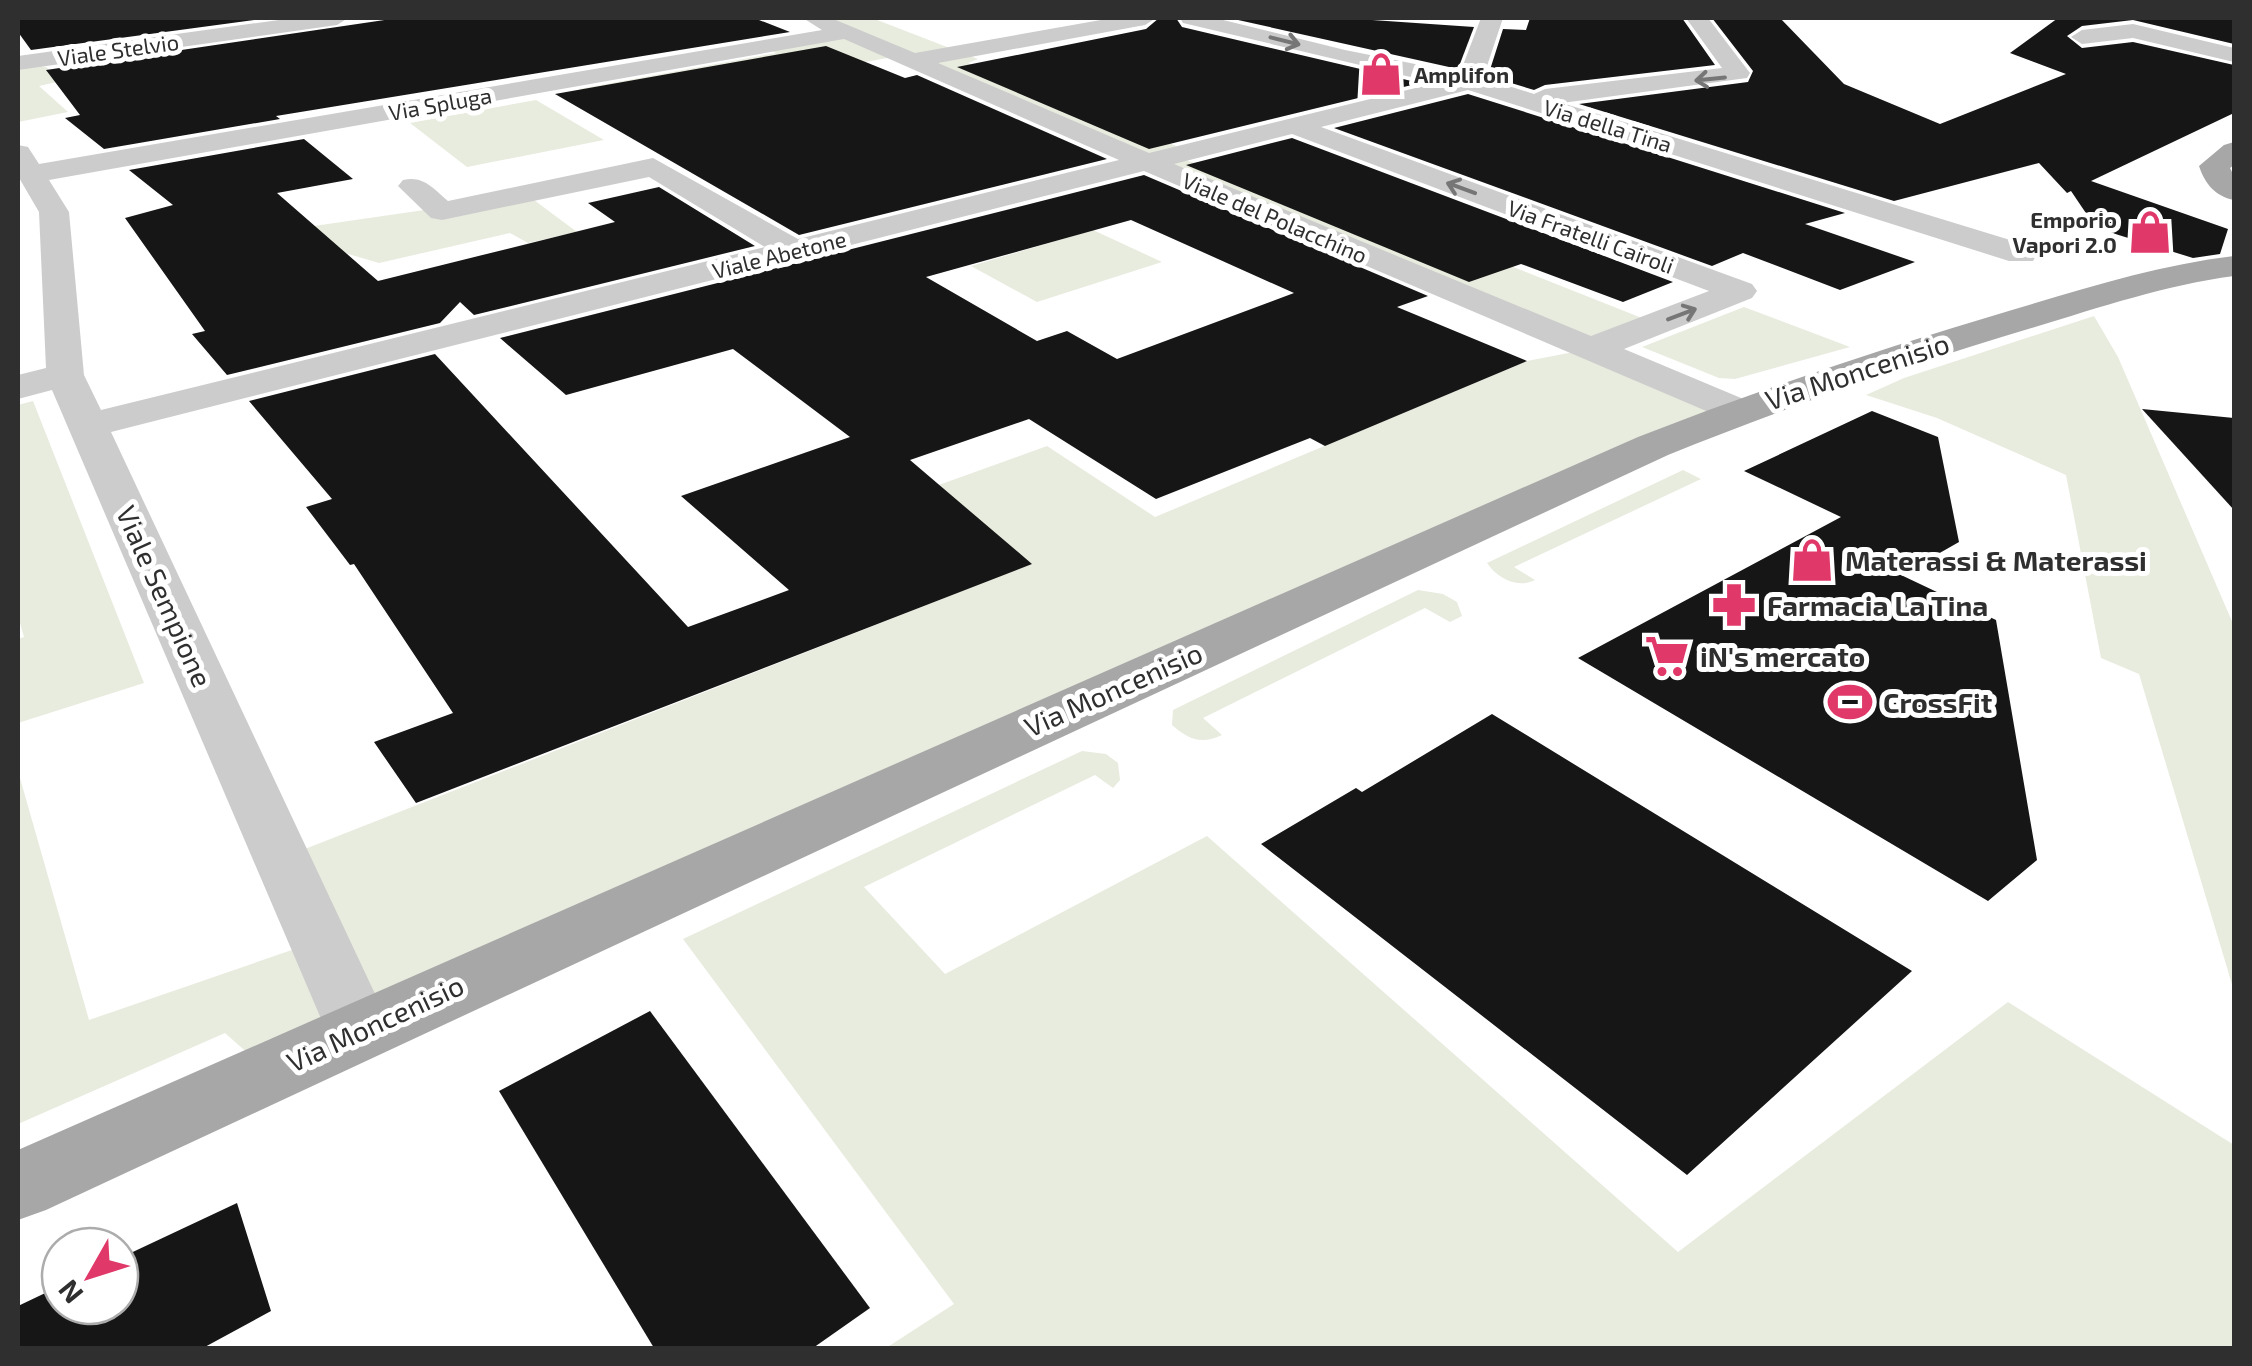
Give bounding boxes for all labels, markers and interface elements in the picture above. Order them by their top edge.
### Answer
street label: Viale Stelvio [56,28,180,70]
one-way arrow [1269,33,1300,52]
shop icon: Amplifon [1357,50,1405,98]
place label: Amplifon [1414,61,1509,87]
one-way arrow [1694,69,1726,88]
street label: Via Spluga [386,81,494,125]
street label: Via della Tina [1541,93,1675,157]
street label: Viale del Polacchino [1179,166,1371,268]
one-way arrow [1447,178,1478,196]
street label: Via Fratelli Cairoli [1504,194,1678,278]
place label: Emporio Vapori 2.0 [2013,206,2117,257]
shop icon: Emporio Vapori 2.0 [2126,208,2174,256]
street label: Viale Abetone [709,225,849,283]
one-way arrow [1666,304,1697,322]
street label: Via Moncenisio [1761,325,1953,417]
street label: Viale Sempione [110,500,220,692]
shop icon: Materassi & Materassi [1788,536,1836,584]
place label: Materassi & Materassi [1845,543,2147,577]
pharmacy icon: Farmacia La Tina [1710,581,1758,629]
place label: Farmacia La Tina [1767,588,1988,622]
supermarket icon: iN's mercato [1643,632,1691,680]
street label: Via Moncenisio [1019,635,1207,743]
place label: iN's mercato [1700,639,1865,673]
sports icon: CrossFit [1826,678,1874,726]
place label: CrossFit [1883,685,1992,719]
street label: Via Moncenisio [281,967,469,1079]
north arrow [40,1226,140,1326]
text: N [50,1274,89,1311]

